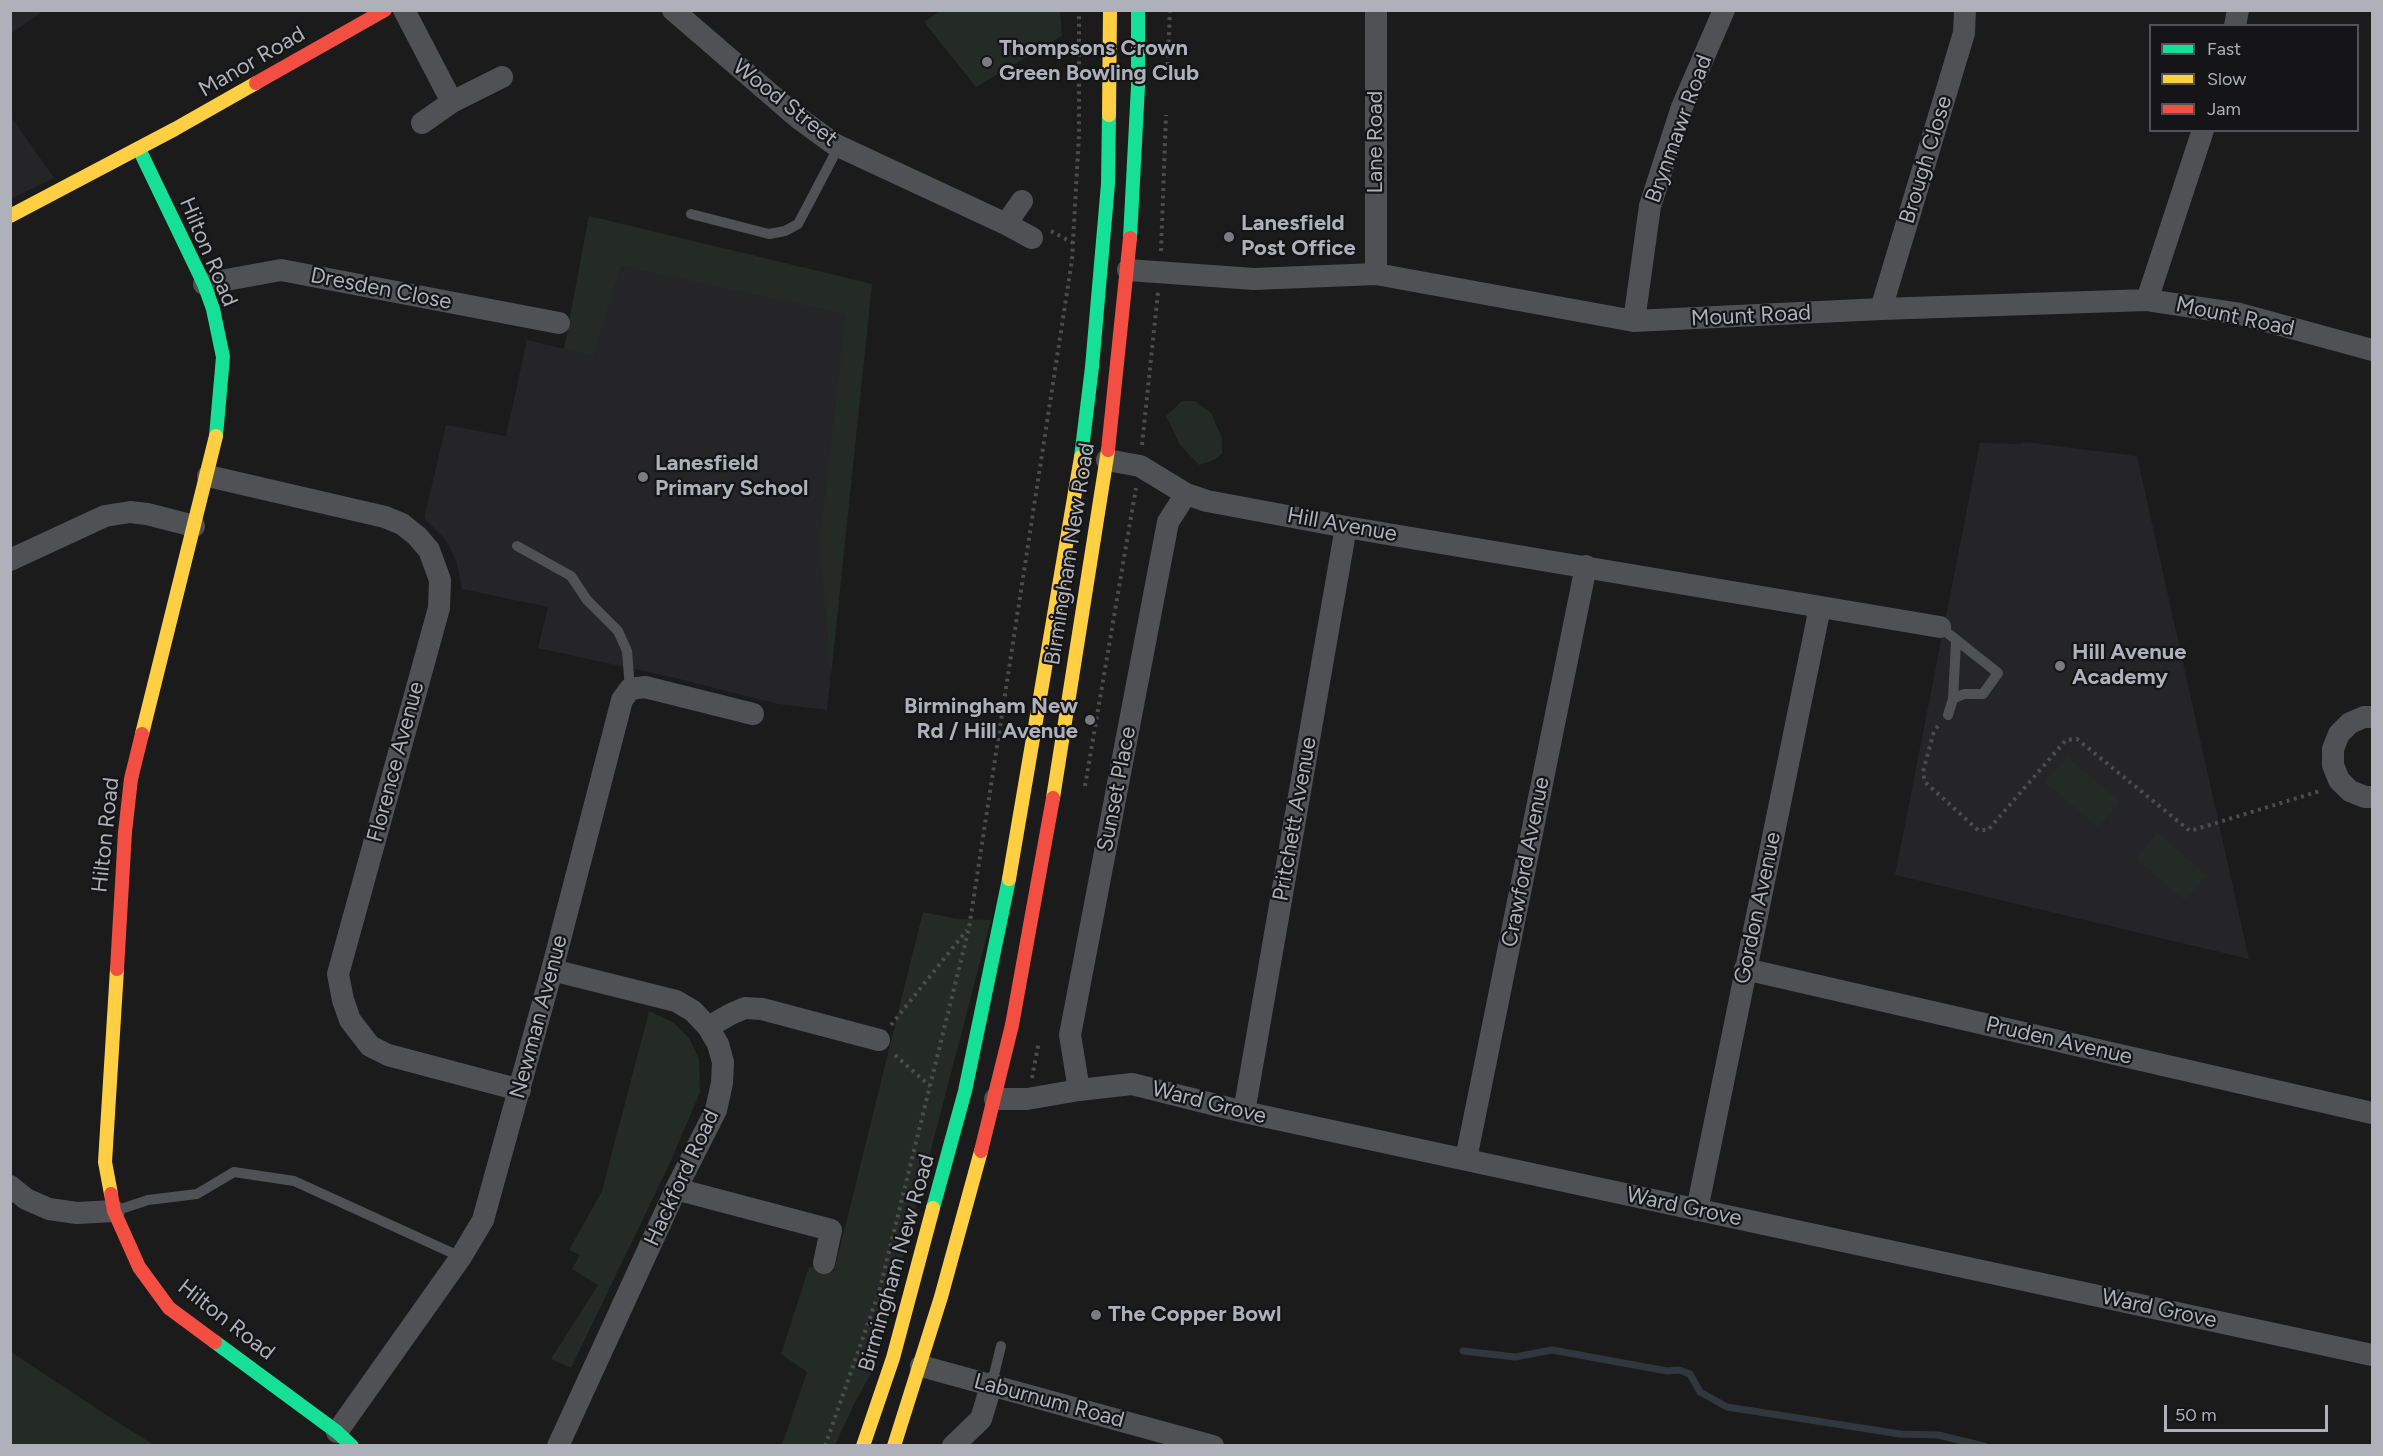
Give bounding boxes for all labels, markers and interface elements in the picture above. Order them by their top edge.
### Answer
street label: Manor Road [194,21,310,103]
legend [2149,24,2359,132]
place label: Thompsons Crown Green Bowling Club [999,36,1199,88]
text: Fast [2207,38,2241,60]
street label: Brynmawr Road [1640,52,1718,206]
street label: Wood Street [727,54,843,152]
marker: Thompsons Crown Green Bowling Club [980,55,994,69]
text: Slow [2207,68,2246,90]
street label: Lane Road [1363,90,1389,194]
street label: Brough Close [1894,93,1958,227]
text: Jam [2207,98,2241,120]
street label: Hilton Road [173,194,243,310]
place label: Lanesfield Post Office [1241,211,1356,262]
marker: Lanesfield Post Office [1222,230,1236,244]
street label: Dresden Close [308,262,454,316]
street label: Mount Road [2173,292,2297,342]
street label: Mount Road [1690,300,1812,332]
street label: Birmingham New Road [1039,441,1101,667]
place label: Lanesfield Primary School [655,451,808,502]
marker: Lanesfield Primary School [636,470,650,484]
street label: Hill Avenue [1285,502,1399,548]
place label: Hill Avenue Academy [2072,640,2186,692]
marker: Hill Avenue Academy [2053,659,2067,673]
street label: Florence Avenue [362,679,430,845]
place label: Birmingham New Rd / Hill Avenue [904,694,1078,746]
marker: Birmingham New Rd / Hill Avenue [1083,713,1097,727]
street label: Sunset Place [1092,724,1142,854]
street label: Pritchett Avenue [1268,735,1322,903]
street label: Crawford Avenue [1497,775,1555,949]
street label: Hilton Road [87,776,125,894]
street label: Gordon Avenue [1729,830,1787,986]
street label: Newman Avenue [505,932,573,1102]
street label: Pruden Avenue [1983,1011,2135,1071]
street label: Ward Grove [1149,1076,1269,1130]
street label: Hackford Road [639,1106,725,1250]
street label: Birmingham New Road [853,1151,941,1375]
street label: Ward Grove [1624,1182,1744,1232]
street label: Hilton Road [172,1274,280,1366]
street label: Ward Grove [2099,1284,2219,1334]
place label: The Copper Bowl [1108,1302,1281,1328]
marker: The Copper Bowl [1089,1308,1103,1322]
street label: Laburnum Road [971,1368,1127,1434]
scale bar [2167,1393,2330,1431]
text: 50 m [2175,1404,2217,1426]

